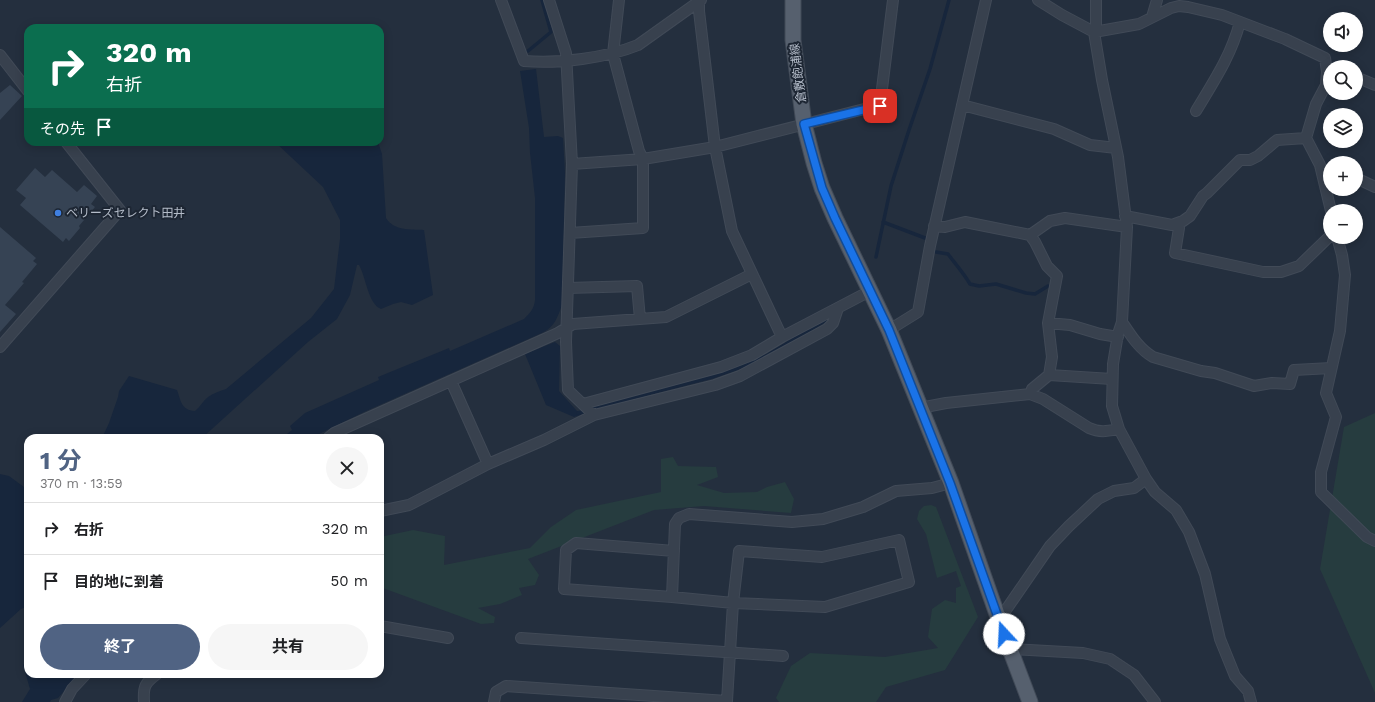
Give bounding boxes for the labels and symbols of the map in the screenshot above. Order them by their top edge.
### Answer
street label: 倉敷飽浦線 [787,42,809,104]
pin [863,89,897,123]
place label: ベリーズセレクト田井 [66,206,185,220]
marker: ベリーズセレクト田井 [53,208,63,218]
position arrow [983,613,1025,655]

